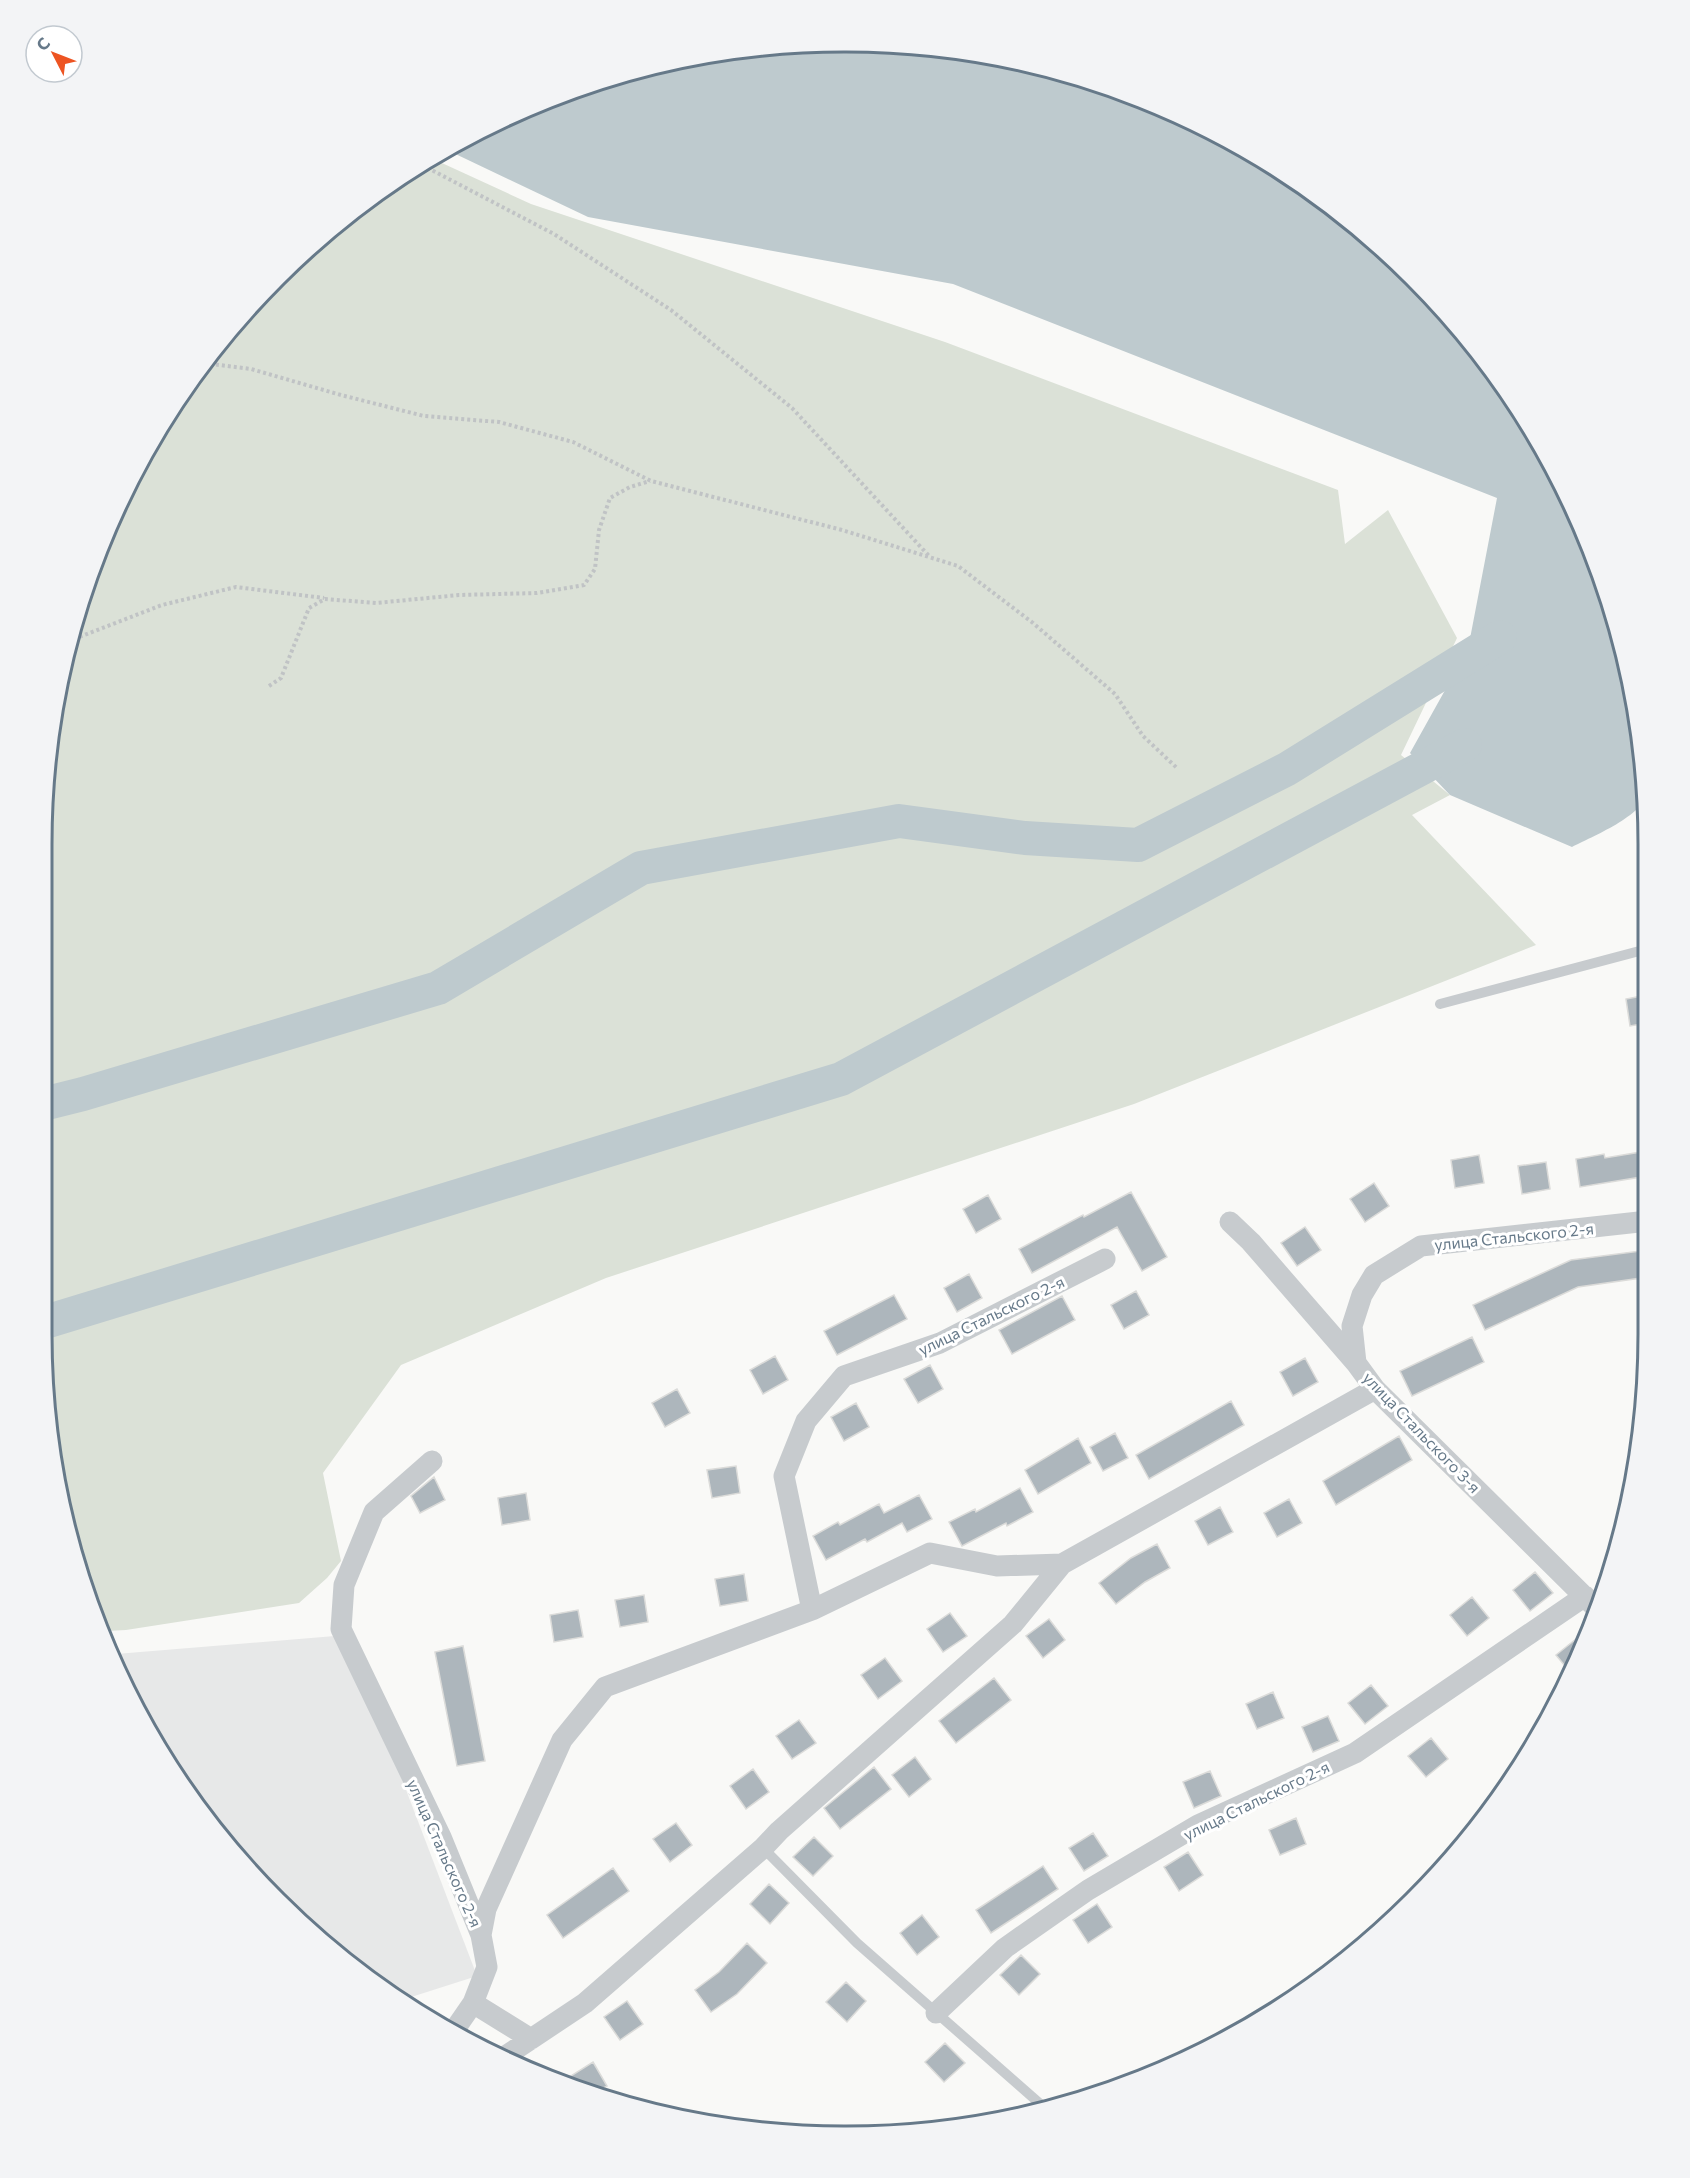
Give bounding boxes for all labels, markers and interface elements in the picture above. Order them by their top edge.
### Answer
north arrow [24,24,84,84]
text: С [32,33,53,54]
street label: улица Стальского 2-я [1433,1218,1595,1254]
street label: улица Стальского 2-я [915,1271,1067,1359]
street label: улица Стальского 3-я [1359,1368,1485,1496]
street label: улица Стальского 2-я [1180,1756,1332,1844]
street label: улица Стальского 2-я [404,1776,486,1930]

